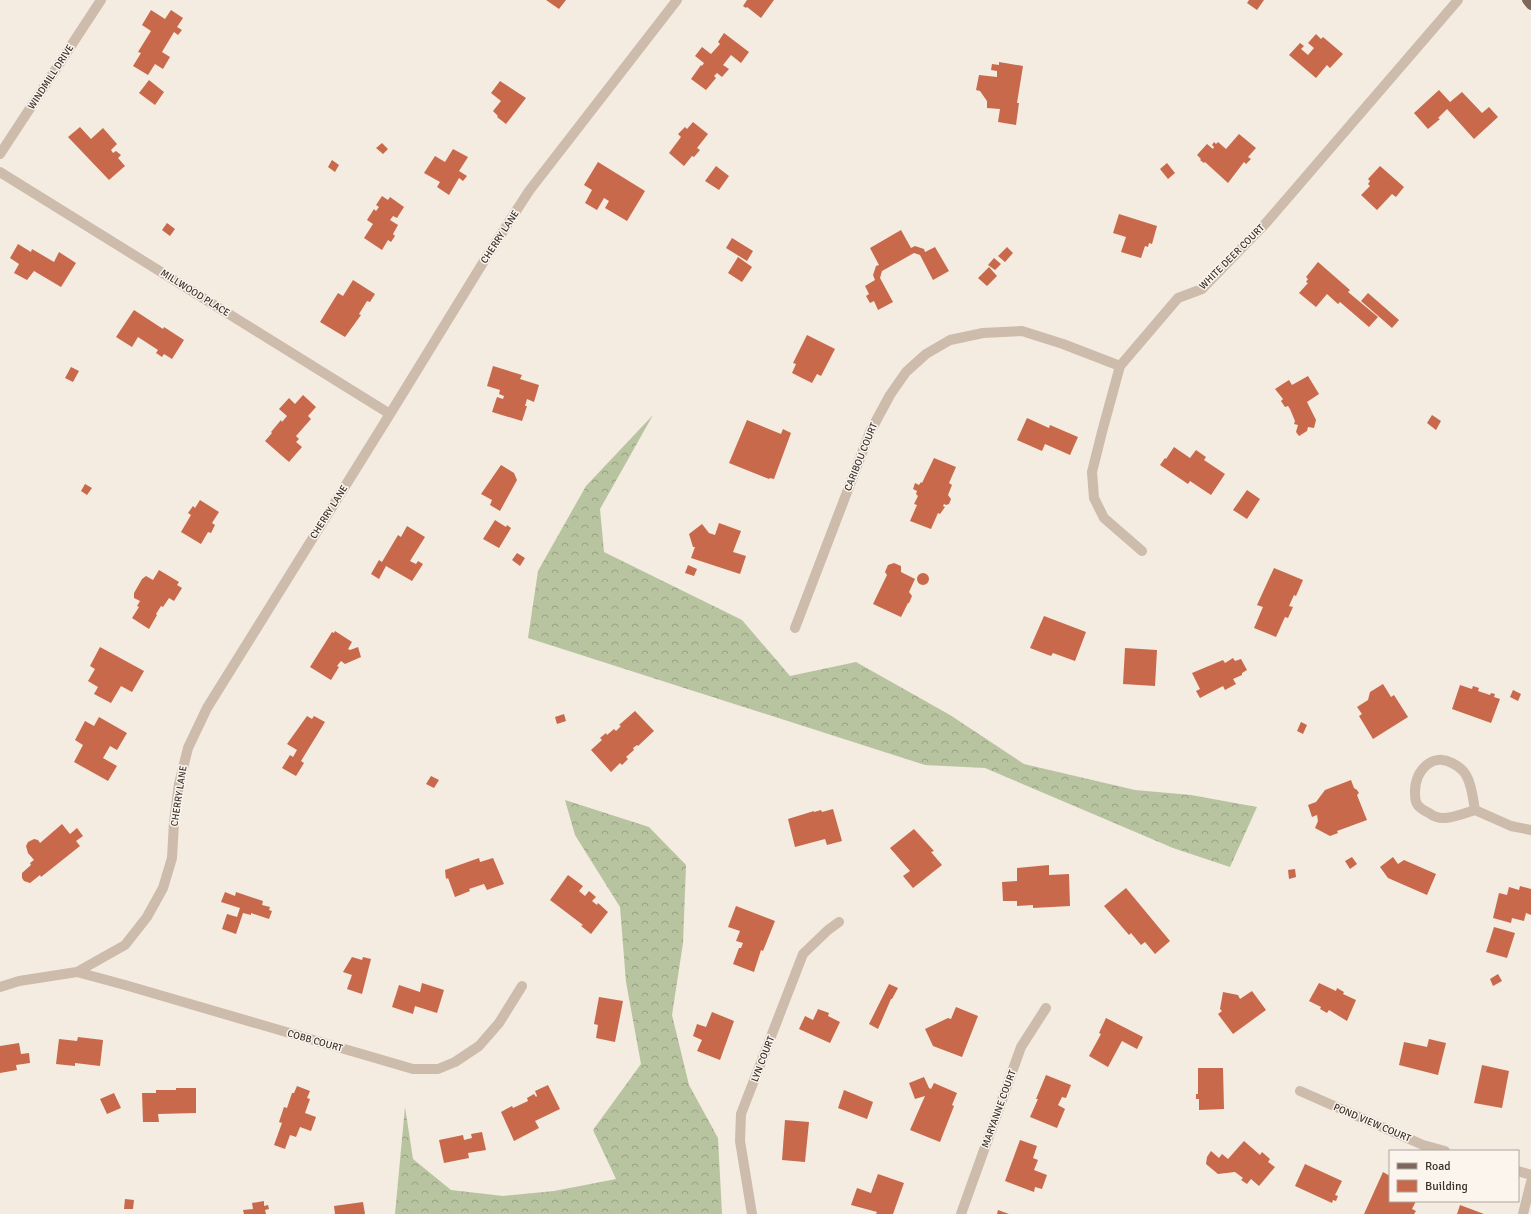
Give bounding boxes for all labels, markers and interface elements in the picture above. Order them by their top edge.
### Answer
street label: WINDMILL DRIVE [26,42,77,112]
street label: CHERRY LANE [478,208,522,266]
street label: WHITE DEER COURT [1197,222,1267,292]
street label: MILLWOOD PLACE [158,267,232,319]
street label: CARIBOU COURT [842,421,880,493]
street label: CHERRY LANE [308,483,350,541]
street label: CHERRY LANE [168,765,190,827]
street label: COBB COURT [286,1027,344,1055]
street label: LYN COURT [749,1034,777,1084]
street label: MARYANNE COURT [979,1068,1019,1150]
street label: POND VIEW COURT [1332,1101,1413,1145]
legend [1389,1150,1519,1202]
text: Road [1425,1159,1451,1174]
text: Building [1425,1179,1468,1194]

